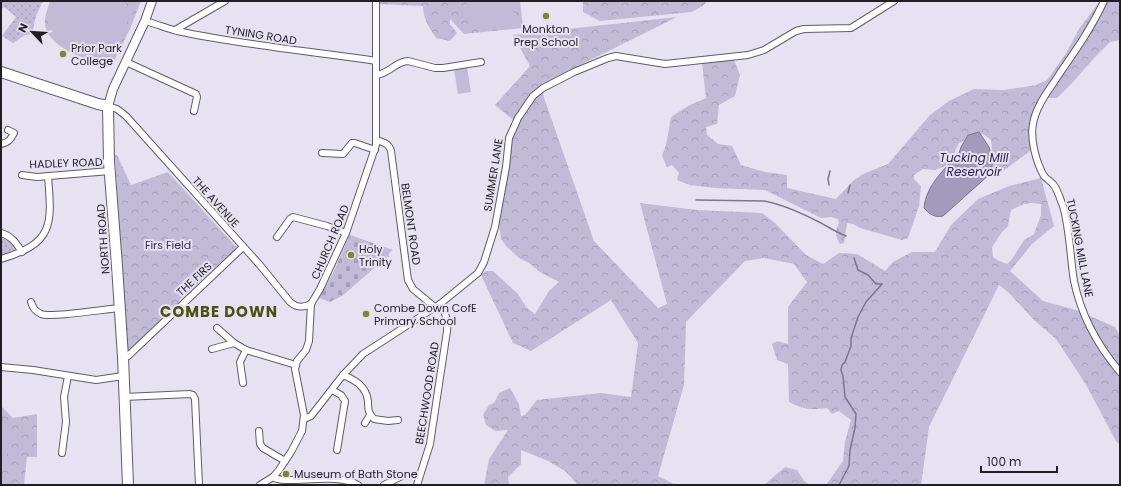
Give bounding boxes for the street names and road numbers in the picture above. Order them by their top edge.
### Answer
street label: TYNING ROAD [224,21,298,49]
street label: SUMMER LANE [479,137,507,213]
street label: HADLEY ROAD [29,154,103,172]
street label: THE AVENUE [189,173,243,231]
street label: BELMONT ROAD [397,182,425,266]
street label: TUCKING MILL LANE [1063,197,1097,299]
street label: CHURCH ROAD [307,202,353,282]
street label: NORTH ROAD [93,203,113,275]
street label: THE FIRS [173,258,215,300]
street label: BEECHWOOD ROAD [411,340,443,445]

